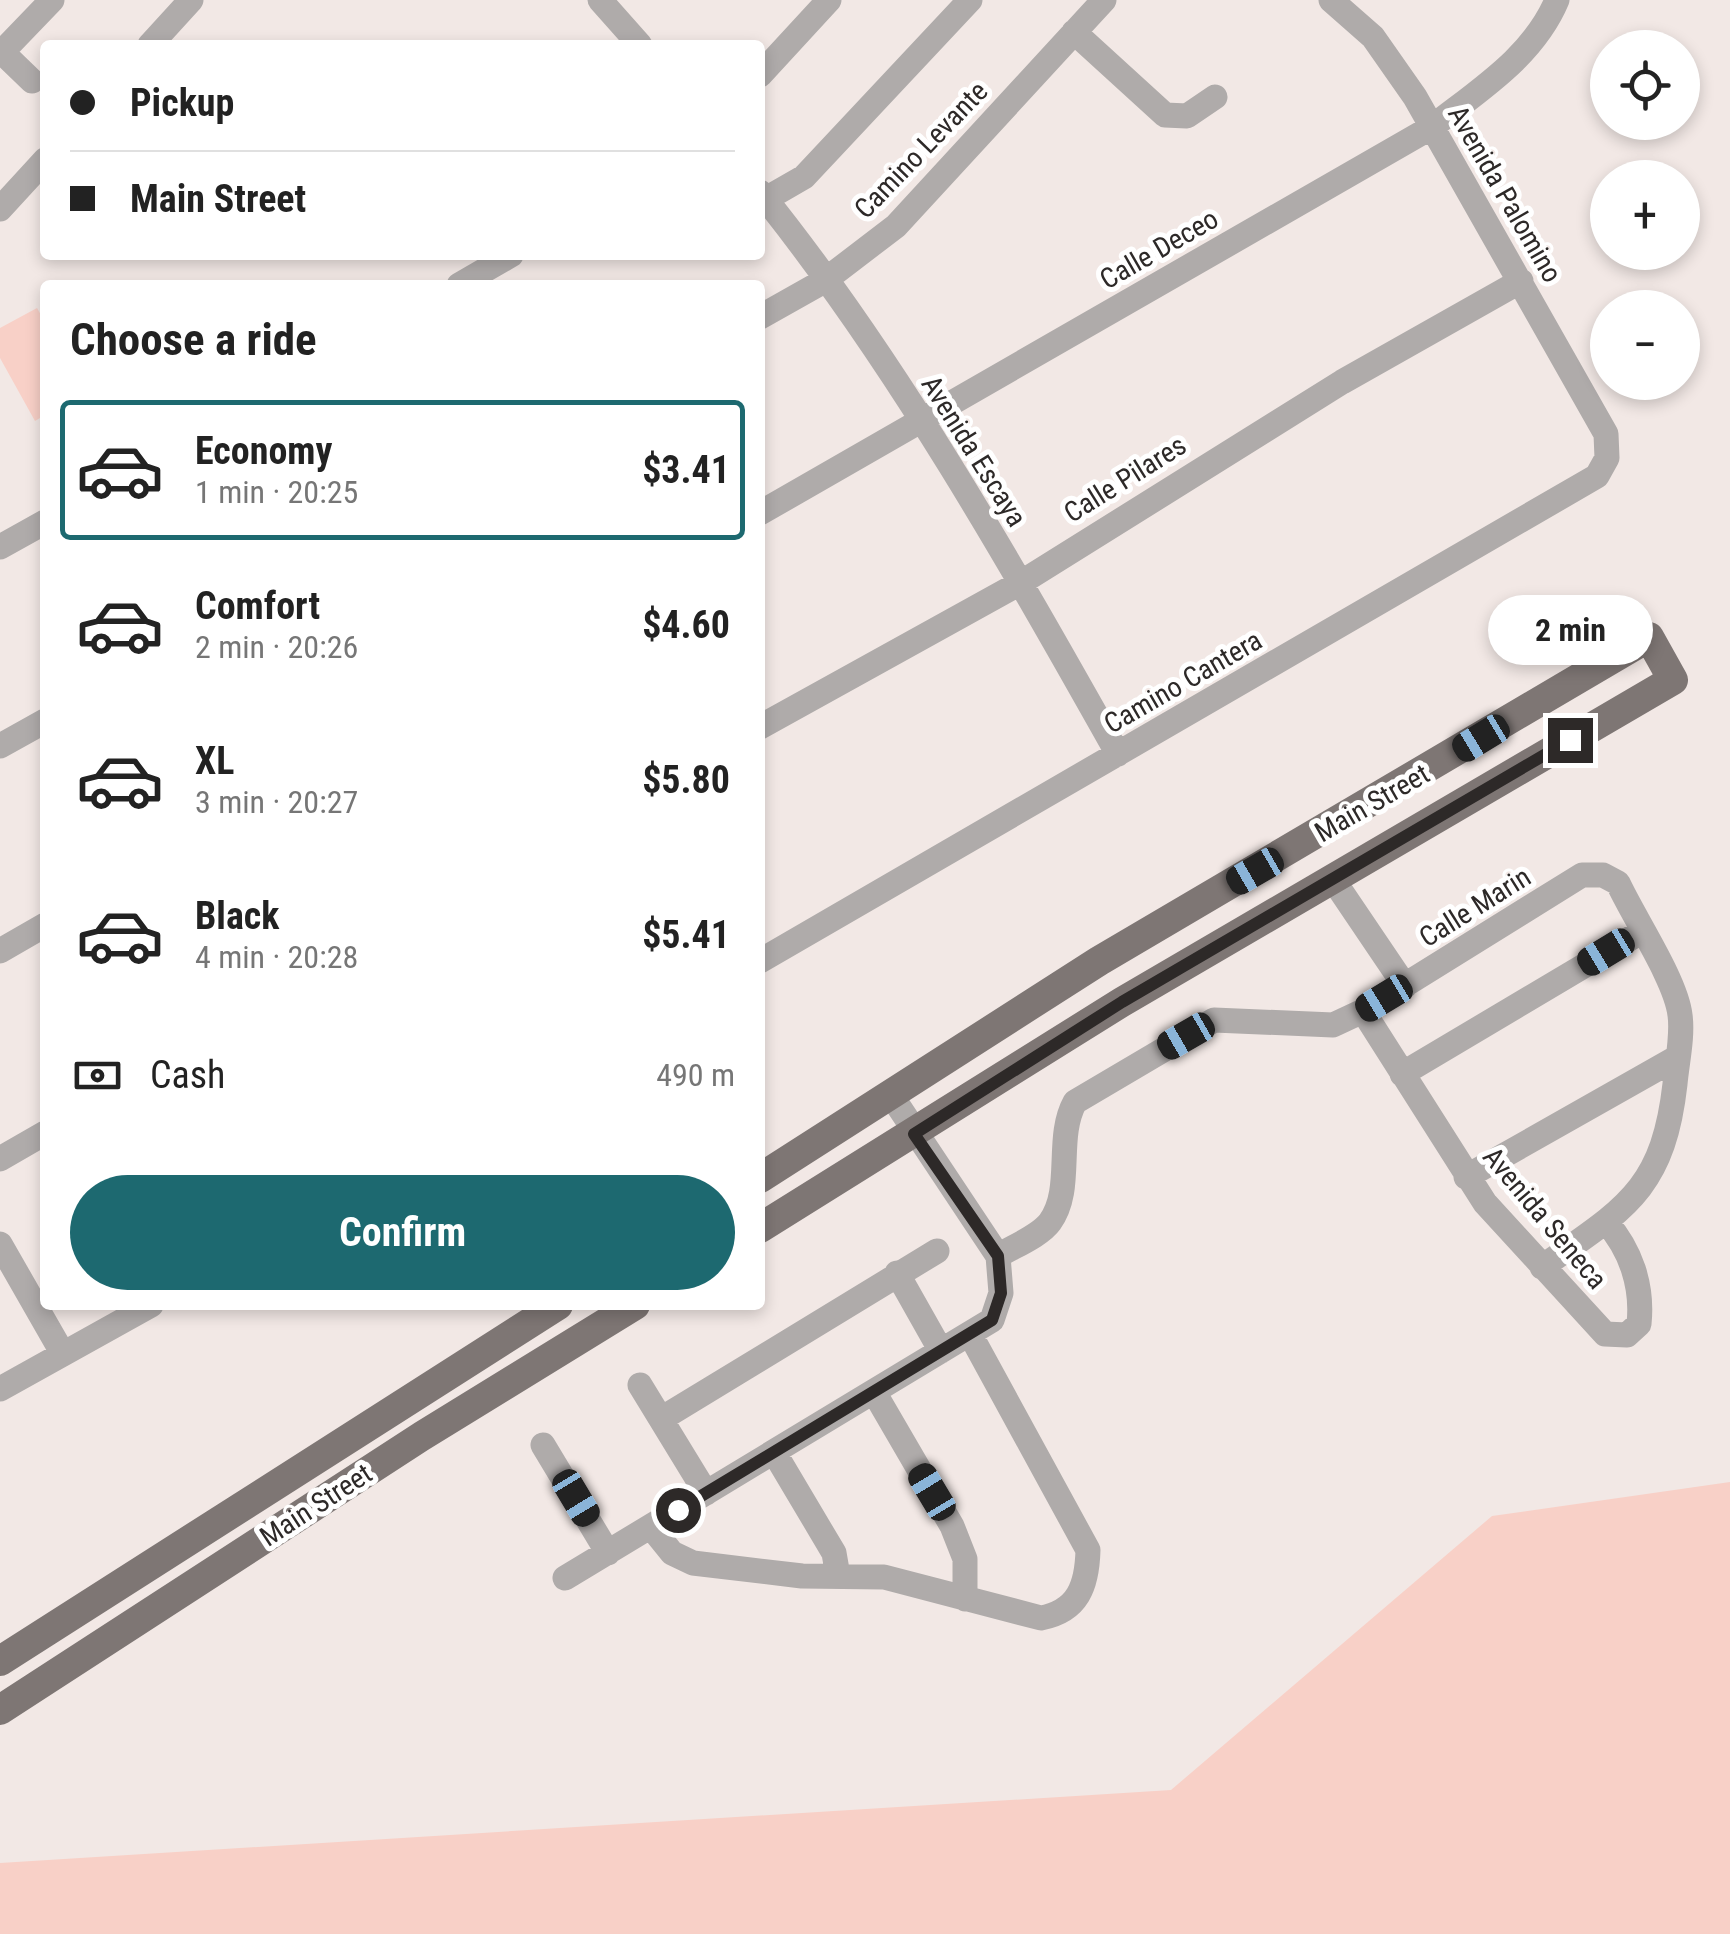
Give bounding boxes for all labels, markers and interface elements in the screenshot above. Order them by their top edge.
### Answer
map controls [1590,30,1700,400]
button: locate [1590,30,1700,140]
street label: Camino Levante [848,75,994,225]
text: Pickup [130,81,234,125]
street label: Avenida Palomino [1441,100,1569,288]
button: + [1590,160,1700,270]
text: Main Street [130,177,306,221]
street label: Calle Deceo [1094,202,1224,296]
button: − [1590,290,1700,400]
text: Choose a ride [70,313,317,366]
street label: Avenida Escaya [914,369,1034,533]
icon: car [75,425,165,515]
text: Economy [195,429,332,473]
street label: Calle Pilares [1058,429,1192,529]
text: $3.41 [642,448,730,492]
text: 1 min · 20:25 [195,473,358,511]
icon: car [75,580,165,670]
text: Comfort [195,584,320,628]
callout: 2 min [1488,595,1652,665]
text: $4.60 [642,603,730,647]
text: 2 min [1535,611,1606,649]
street label: Camino Cantera [1098,624,1268,740]
text: 2 min · 20:26 [195,628,358,666]
car [1448,710,1514,766]
route end [1548,718,1593,763]
icon: car [75,735,165,825]
text: XL [195,739,234,783]
street label: Main Street [1309,757,1435,849]
text: $5.80 [642,758,730,802]
text: 3 min · 20:27 [195,783,358,821]
car [1222,843,1288,899]
street label: Calle Marin [1413,860,1537,954]
icon: car [75,890,165,980]
text: Black [195,894,279,938]
text: $5.41 [642,913,730,957]
car [1573,924,1639,980]
text: 4 min · 20:28 [195,938,358,976]
car [1351,970,1417,1026]
car [1153,1008,1219,1064]
icon: cash [70,1048,125,1103]
text: Cash [150,1053,225,1097]
text: 490 m [656,1056,735,1094]
street label: Avenida Seneca [1476,1140,1614,1296]
button: Confirm [70,1175,735,1290]
street label: Main Street [254,1457,378,1553]
car [904,1459,960,1525]
car [548,1465,604,1531]
route start [656,1488,701,1533]

